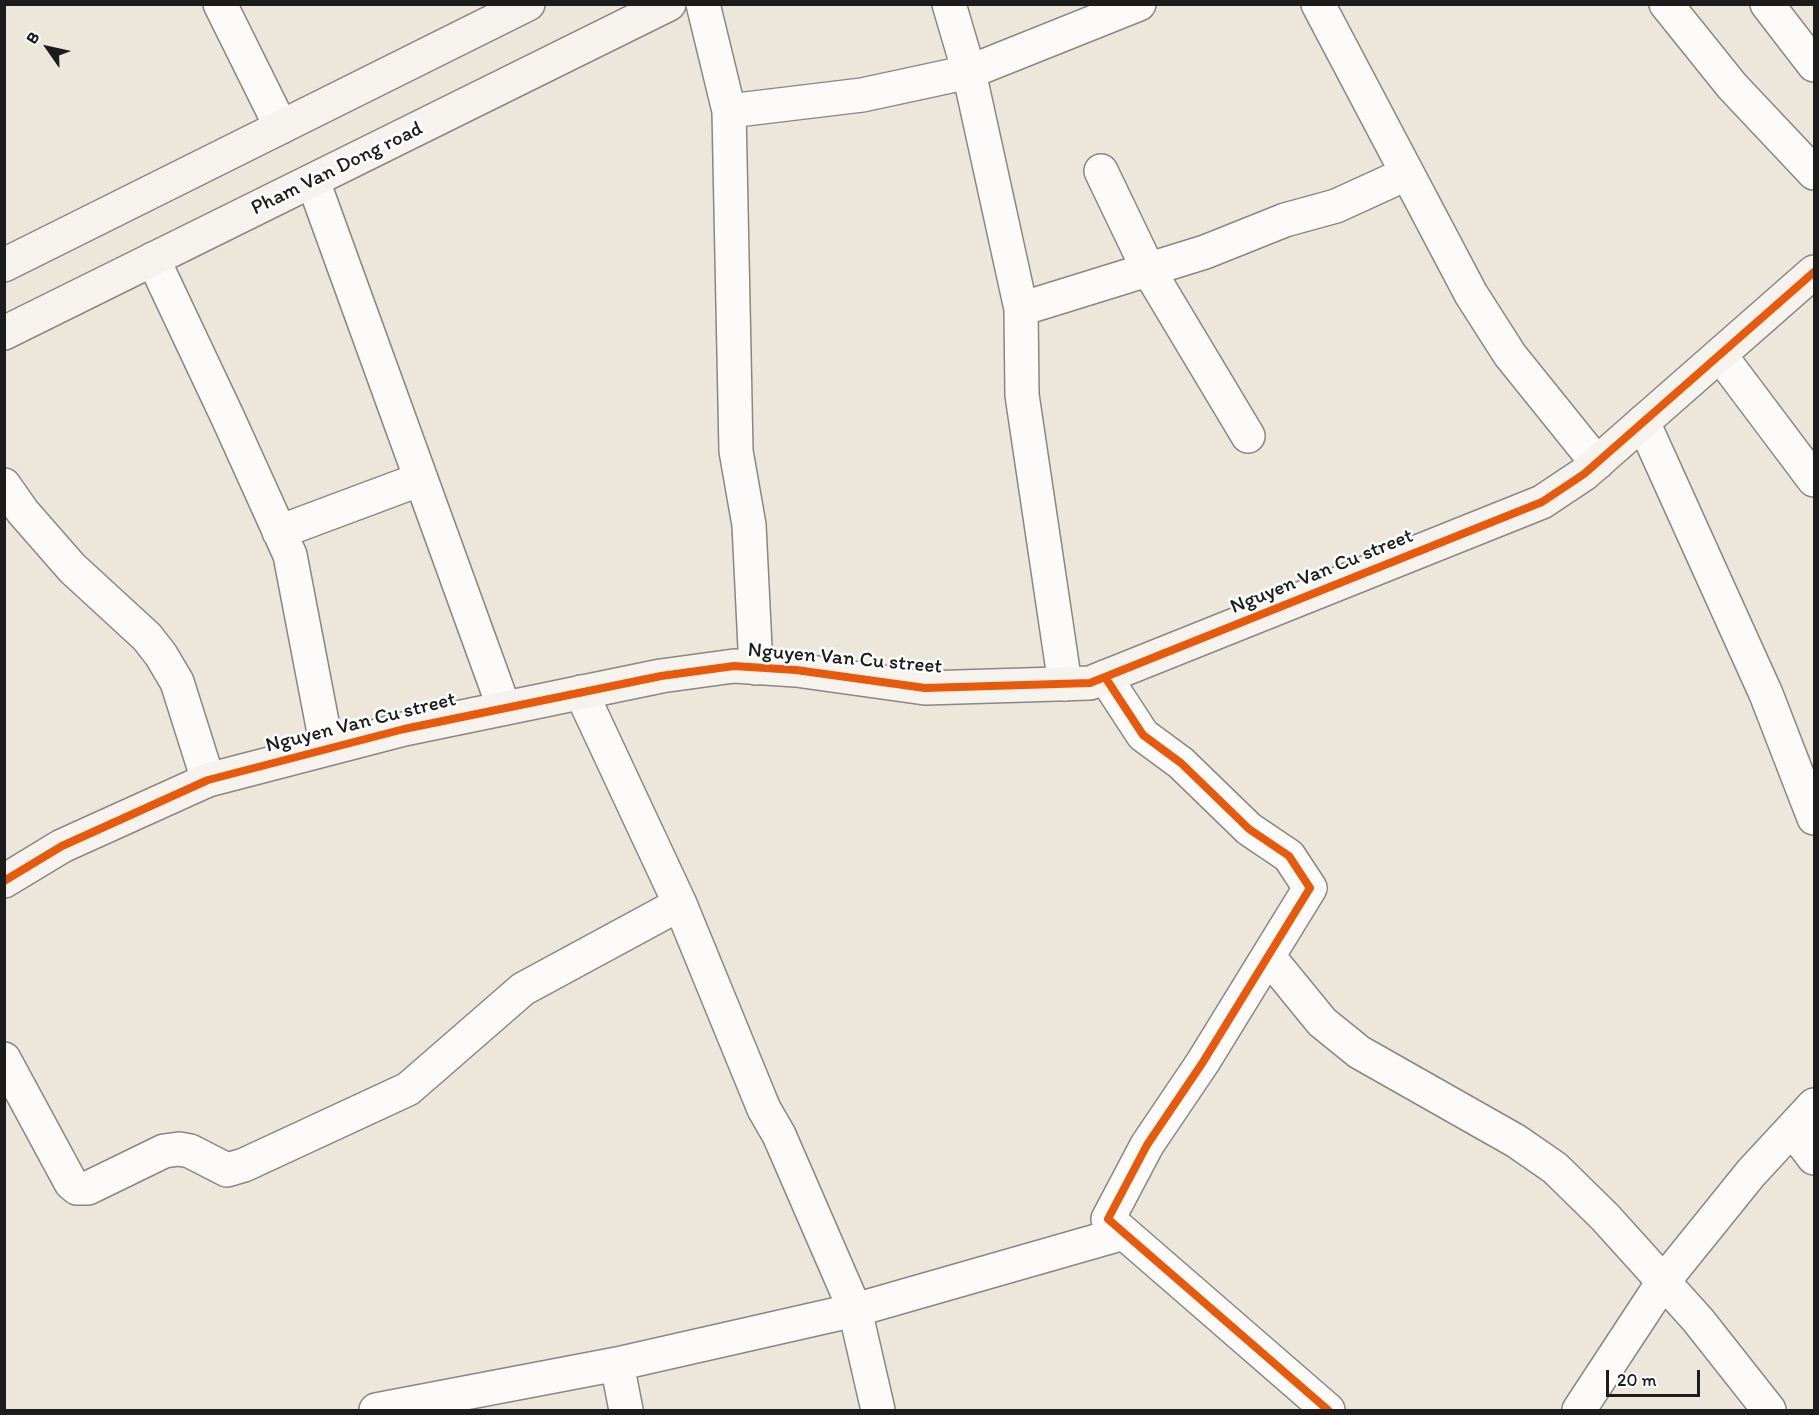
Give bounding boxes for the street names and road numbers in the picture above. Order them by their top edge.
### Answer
street label: Pham Van Dong road [247,117,427,221]
street label: Nguyen Van Cu street [1227,524,1417,620]
street label: Nguyen Van Cu street [747,638,943,680]
street label: Nguyen Van Cu street [263,687,459,759]

